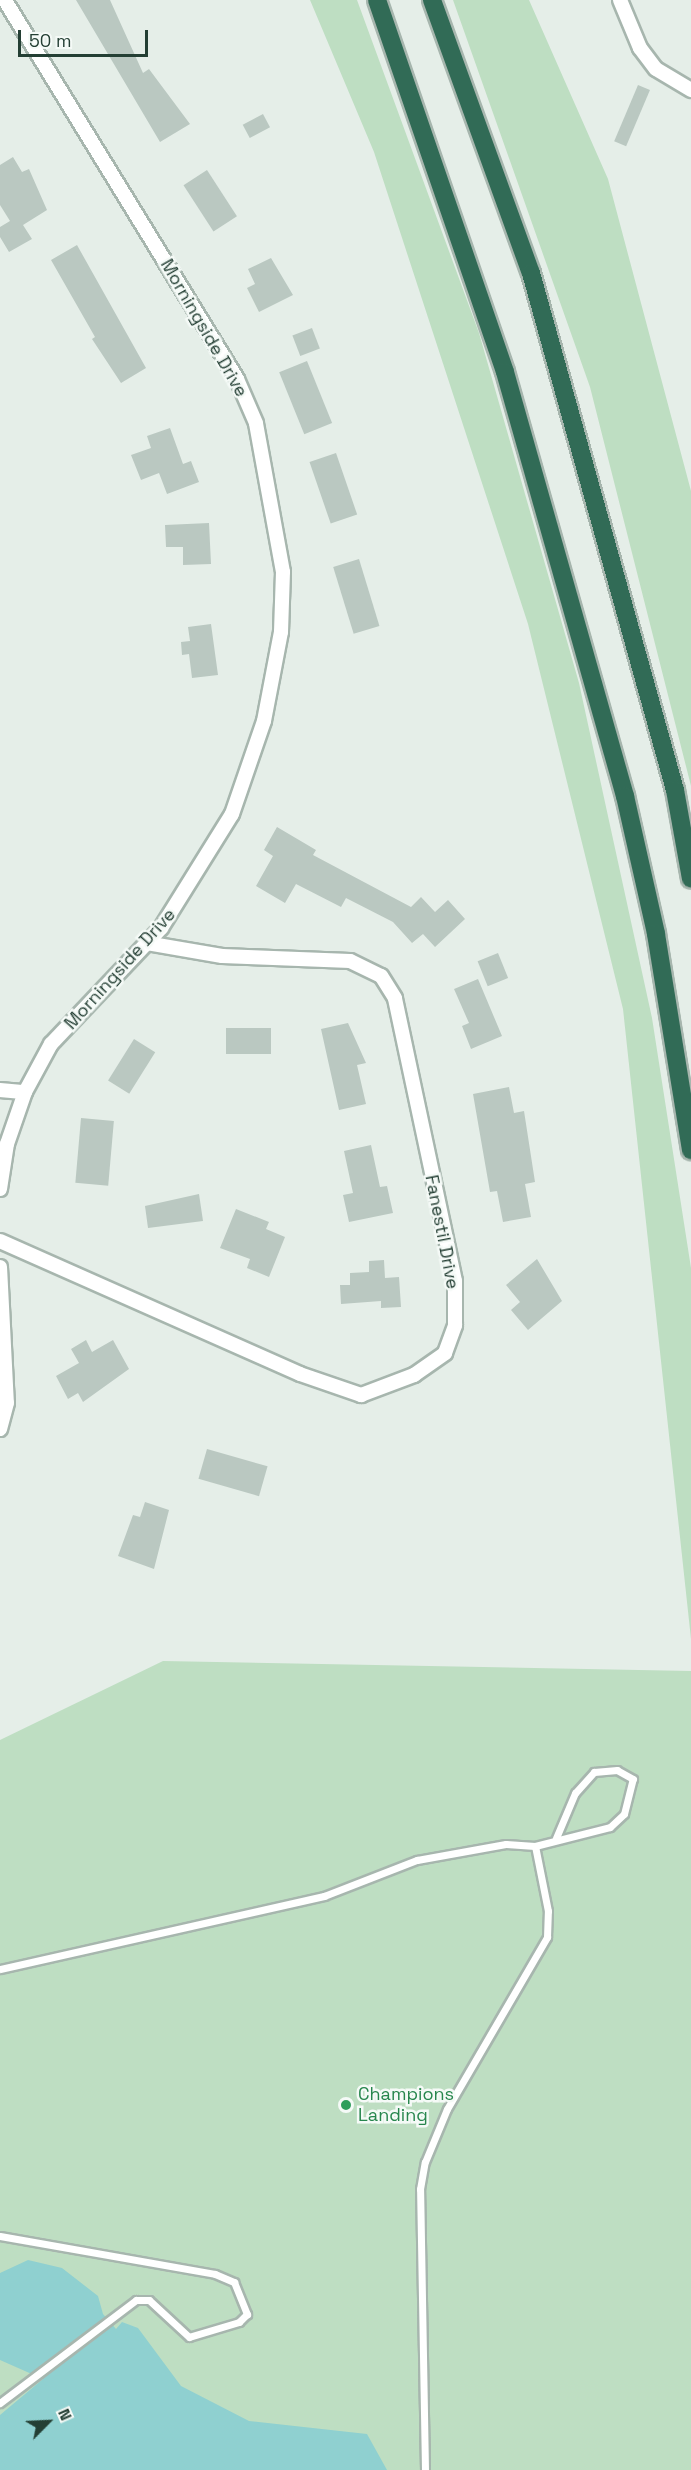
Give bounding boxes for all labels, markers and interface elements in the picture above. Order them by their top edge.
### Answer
scale bar [21,18,152,56]
text: 50 m [29,29,71,52]
street label: Morningside Drive [156,255,252,401]
street label: Morningside Drive [60,904,180,1034]
street label: Fanestil Drive [420,1173,464,1291]
place label: Champions Landing [358,2084,454,2126]
marker: Champions Landing [339,2098,353,2112]
north arrow [18,2392,78,2452]
text: N [53,2405,77,2424]

